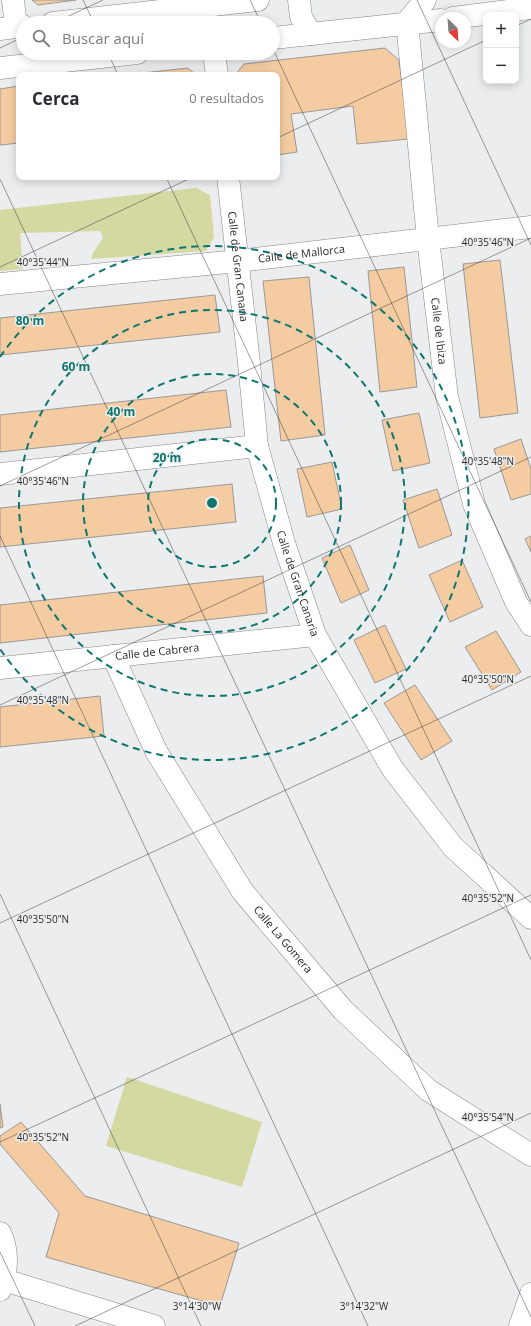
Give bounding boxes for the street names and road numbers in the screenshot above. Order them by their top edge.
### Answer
street label: Calle de Gran Canaria [225,210,252,322]
street label: Calle de Mallorca [257,241,346,266]
street label: Calle de Ibiza [428,297,451,365]
street label: Calle de Gran Canaria [274,529,323,638]
street label: Calle de Cabrera [114,639,200,663]
street label: Calle La Gomera [251,902,316,976]

